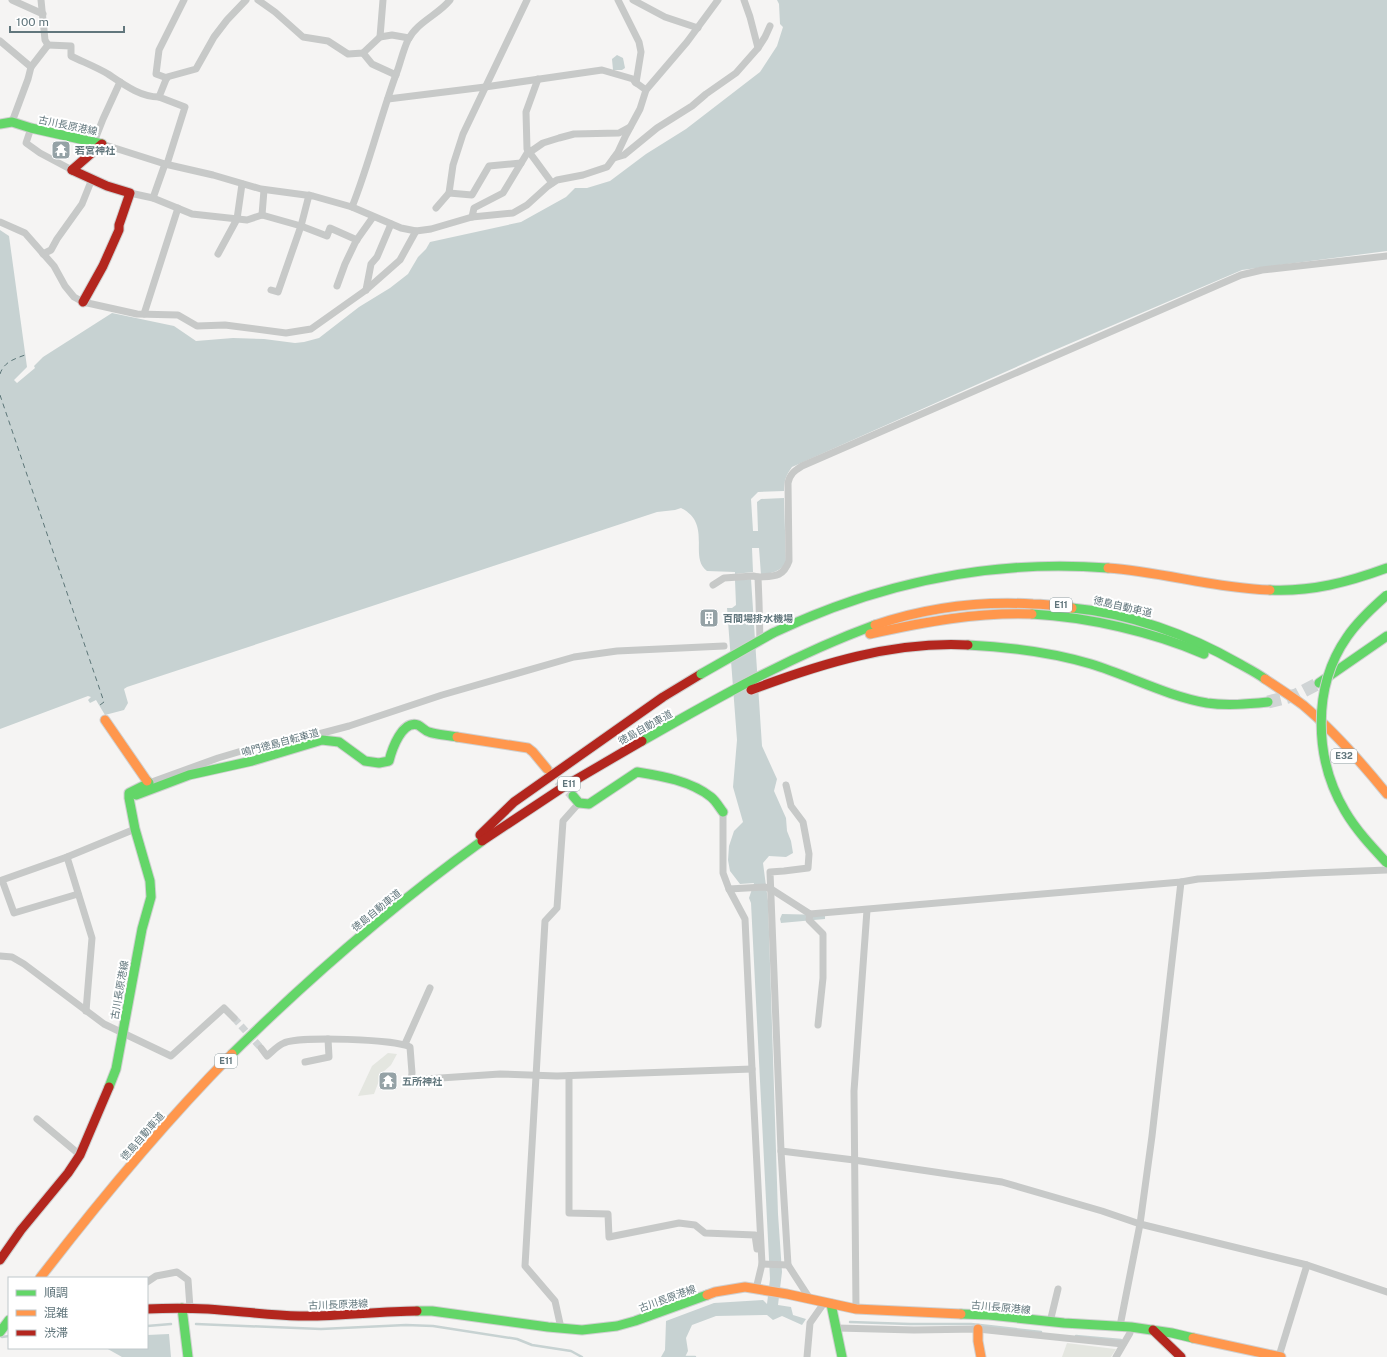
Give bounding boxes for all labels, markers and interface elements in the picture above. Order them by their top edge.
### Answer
scale bar [10,8,124,34]
text: 100 m [16,15,49,29]
street label: 古川長原港線 [37,113,99,137]
temple icon: 若宮神社 [50,139,72,161]
place label: 若宮神社 [74,144,116,156]
street label: 徳島自動車道 [1092,593,1154,619]
road number: E11 [1050,598,1072,612]
building icon: 百間場排水機場 [698,607,720,629]
place label: 百間場排水機場 [723,612,793,624]
street label: 徳島自動車道 [616,707,674,747]
street label: 鳴門徳島自転車道 [240,726,320,758]
road number: E32 [1331,749,1357,763]
road number: E11 [558,777,580,791]
street label: 徳島自動車道 [349,886,403,934]
street label: 古川長原港線 [108,959,130,1021]
road number: E11 [215,1054,237,1068]
temple icon: 五所神社 [377,1070,399,1092]
place label: 五所神社 [402,1075,443,1087]
street label: 徳島自動車道 [118,1109,166,1163]
legend [8,1277,148,1349]
street label: 古川長原港線 [637,1282,697,1314]
text: 順調 [44,1286,68,1300]
street label: 古川長原港線 [308,1297,368,1311]
street label: 古川長原港線 [971,1298,1031,1316]
text: 混雑 [44,1306,68,1320]
text: 渋滞 [44,1326,68,1340]

